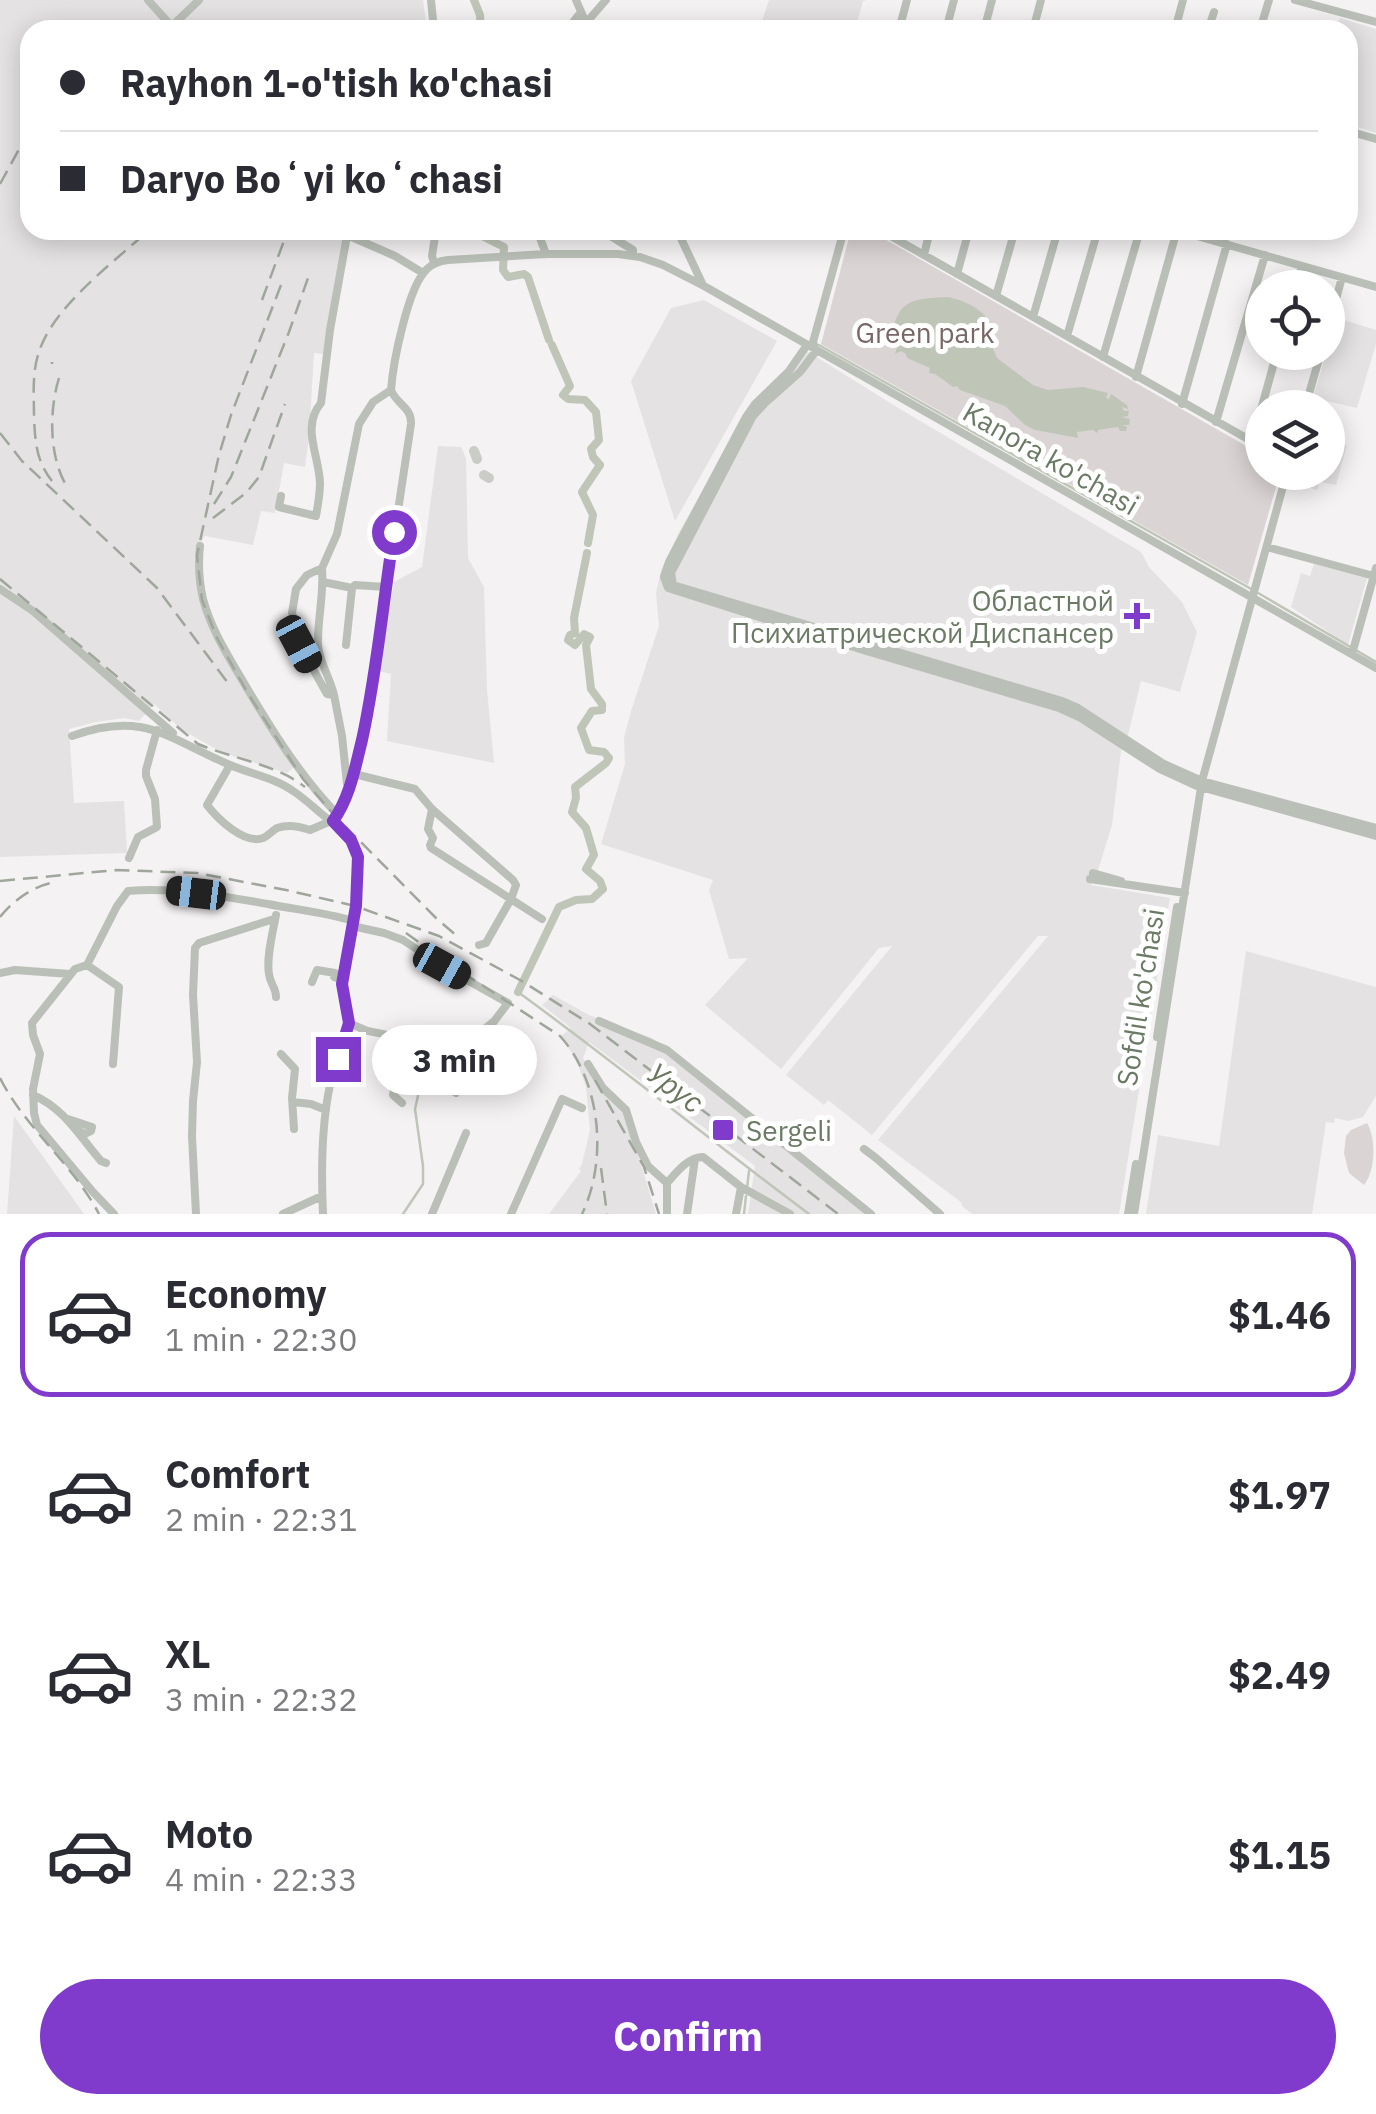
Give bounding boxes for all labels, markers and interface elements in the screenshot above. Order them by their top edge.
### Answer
text: Rayhon 1-o'tish ko'chasi [120,58,553,107]
text: Daryo Boʻyi koʻchasi [120,154,503,203]
map controls [1245,270,1345,490]
button: locate [1245,270,1345,370]
park label: Green park [855,314,995,351]
button: layers [1245,390,1345,490]
street label: Kanora ko'chasi [957,393,1145,523]
route start [372,510,417,555]
place label: Областной Психиатрической Диспансер [731,582,1114,651]
marker: Областной Психиатрической Диспансер [1124,603,1150,629]
car [272,610,326,678]
car [164,874,228,912]
street label: Sofdil ko'chasi [1108,905,1172,1089]
car [408,938,476,994]
callout: 3 min [373,1024,538,1094]
route end [316,1037,361,1082]
text: 3 min [413,1039,496,1081]
water label: Урус [640,1053,712,1121]
place label: Sergeli [746,1112,832,1149]
marker: Sergeli [710,1117,736,1143]
text: Economy [165,1269,327,1318]
icon: car [45,1270,135,1360]
text: $1.46 [1228,1290,1331,1339]
text: 1 min · 22:30 [165,1318,358,1360]
text: Comfort [165,1449,310,1498]
icon: car [45,1450,135,1540]
text: $1.97 [1228,1470,1331,1519]
text: 2 min · 22:31 [165,1498,358,1540]
text: XL [165,1629,211,1678]
icon: car [45,1630,135,1720]
text: $2.49 [1228,1650,1331,1699]
text: 3 min · 22:32 [165,1678,358,1720]
text: Moto [165,1809,253,1858]
icon: car [45,1810,135,1900]
text: $1.15 [1228,1830,1331,1879]
text: 4 min · 22:33 [165,1858,358,1900]
button: Confirm [40,1979,1336,2094]

